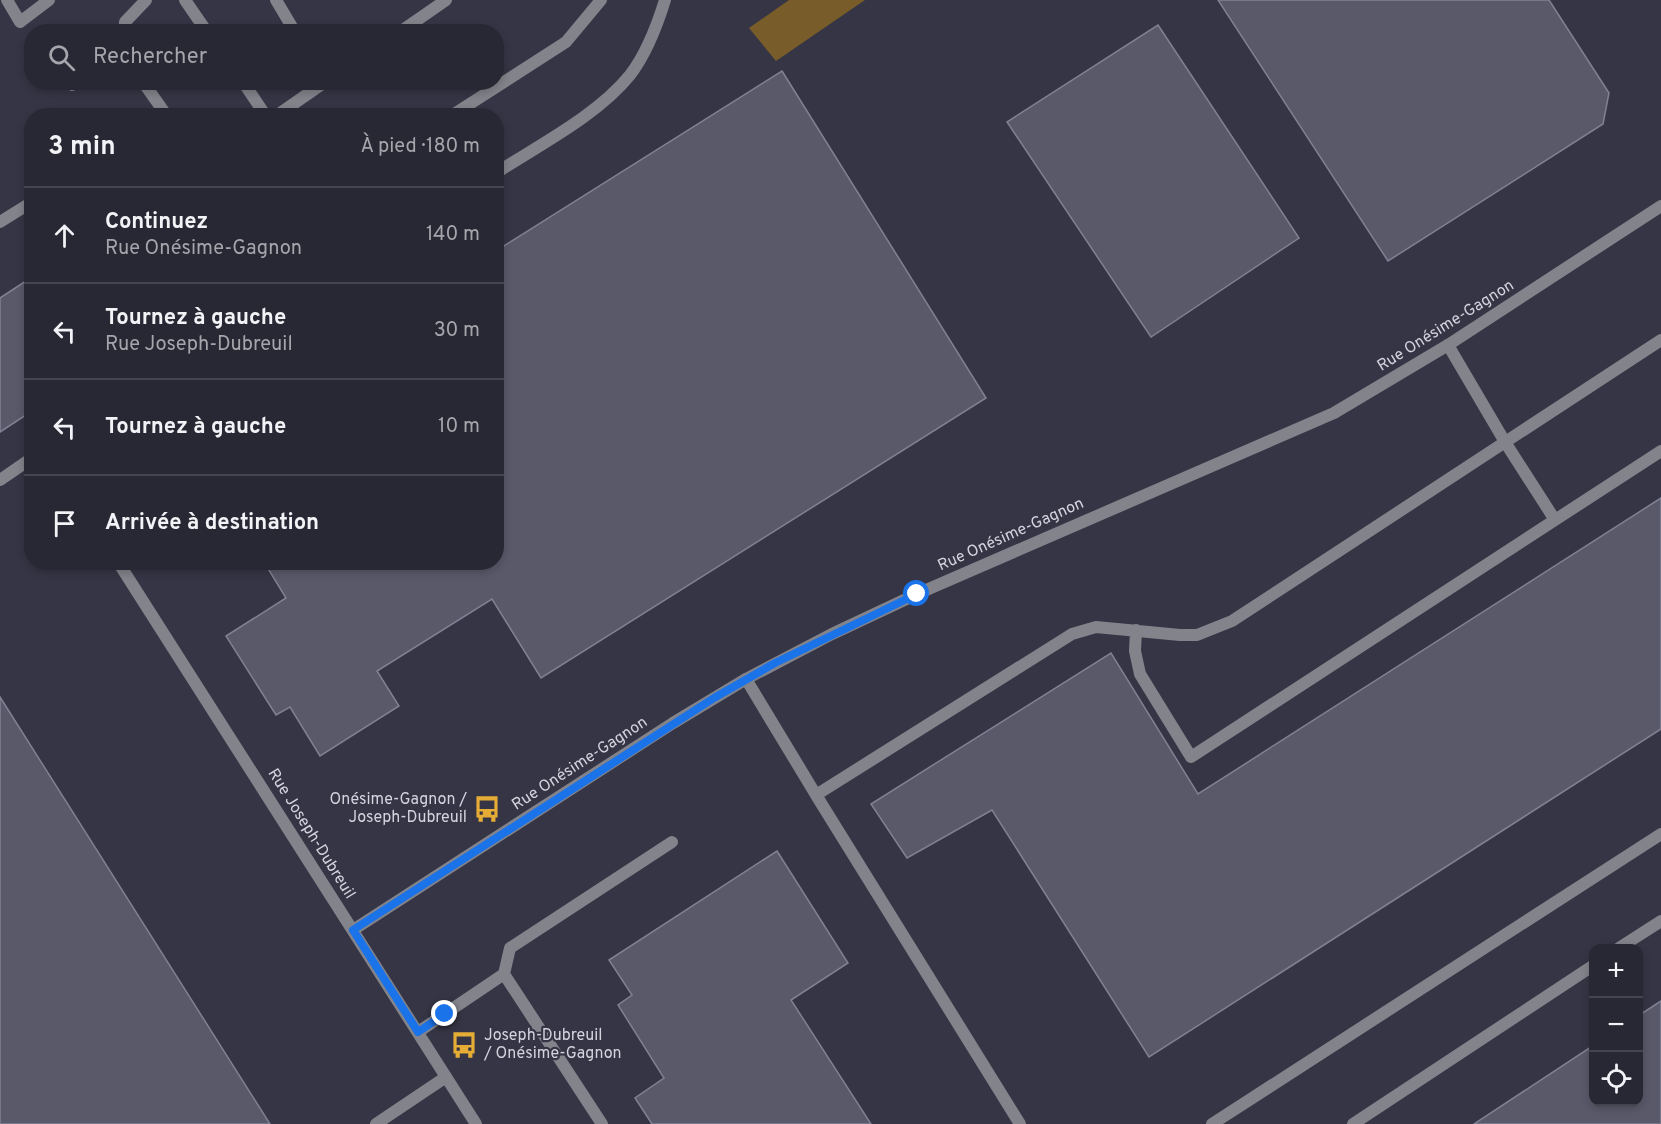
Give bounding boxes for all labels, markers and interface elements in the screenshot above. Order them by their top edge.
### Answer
search box [24,24,504,90]
icon: search [45,41,78,74]
text: Rechercher [93,44,207,71]
text: 3 min [48,131,116,164]
text: À pied · 180 m [360,134,480,160]
text: Continuez [105,209,208,236]
icon: ahead [48,219,81,252]
text: 140 m [426,222,480,248]
text: Rue Onésime-Gagnon [105,236,302,262]
street label: Rue Onésime-Gagnon [1374,276,1518,376]
text: Tournez à gauche [105,305,286,332]
icon: left [48,315,81,348]
text: 30 m [434,318,480,344]
text: Rue Joseph-Dubreuil [105,332,293,358]
icon: left [48,411,81,444]
text: Tournez à gauche [105,414,286,441]
text: 10 m [438,414,480,440]
street label: Rue Onésime-Gagnon [935,494,1087,576]
icon: arrive [48,507,81,540]
text: Arrivée à destination [105,510,319,537]
route start [903,580,929,606]
street label: Rue Onésime-Gagnon [508,713,652,815]
street label: Rue Joseph-Dubreuil [263,765,359,903]
place label: Onésime-Gagnon / Joseph-Dubreuil [329,790,467,828]
bus stop icon: Onésime-Gagnon / Joseph-Dubreuil [472,794,502,824]
map controls [1589,944,1643,1106]
button: + [1589,944,1643,998]
button: − [1589,998,1643,1052]
route end [431,1000,457,1026]
place label: Joseph-Dubreuil / Onésime-Gagnon [483,1026,622,1064]
bus stop icon: Joseph-Dubreuil / Onésime-Gagnon [449,1030,479,1060]
button: locate [1589,1052,1643,1106]

